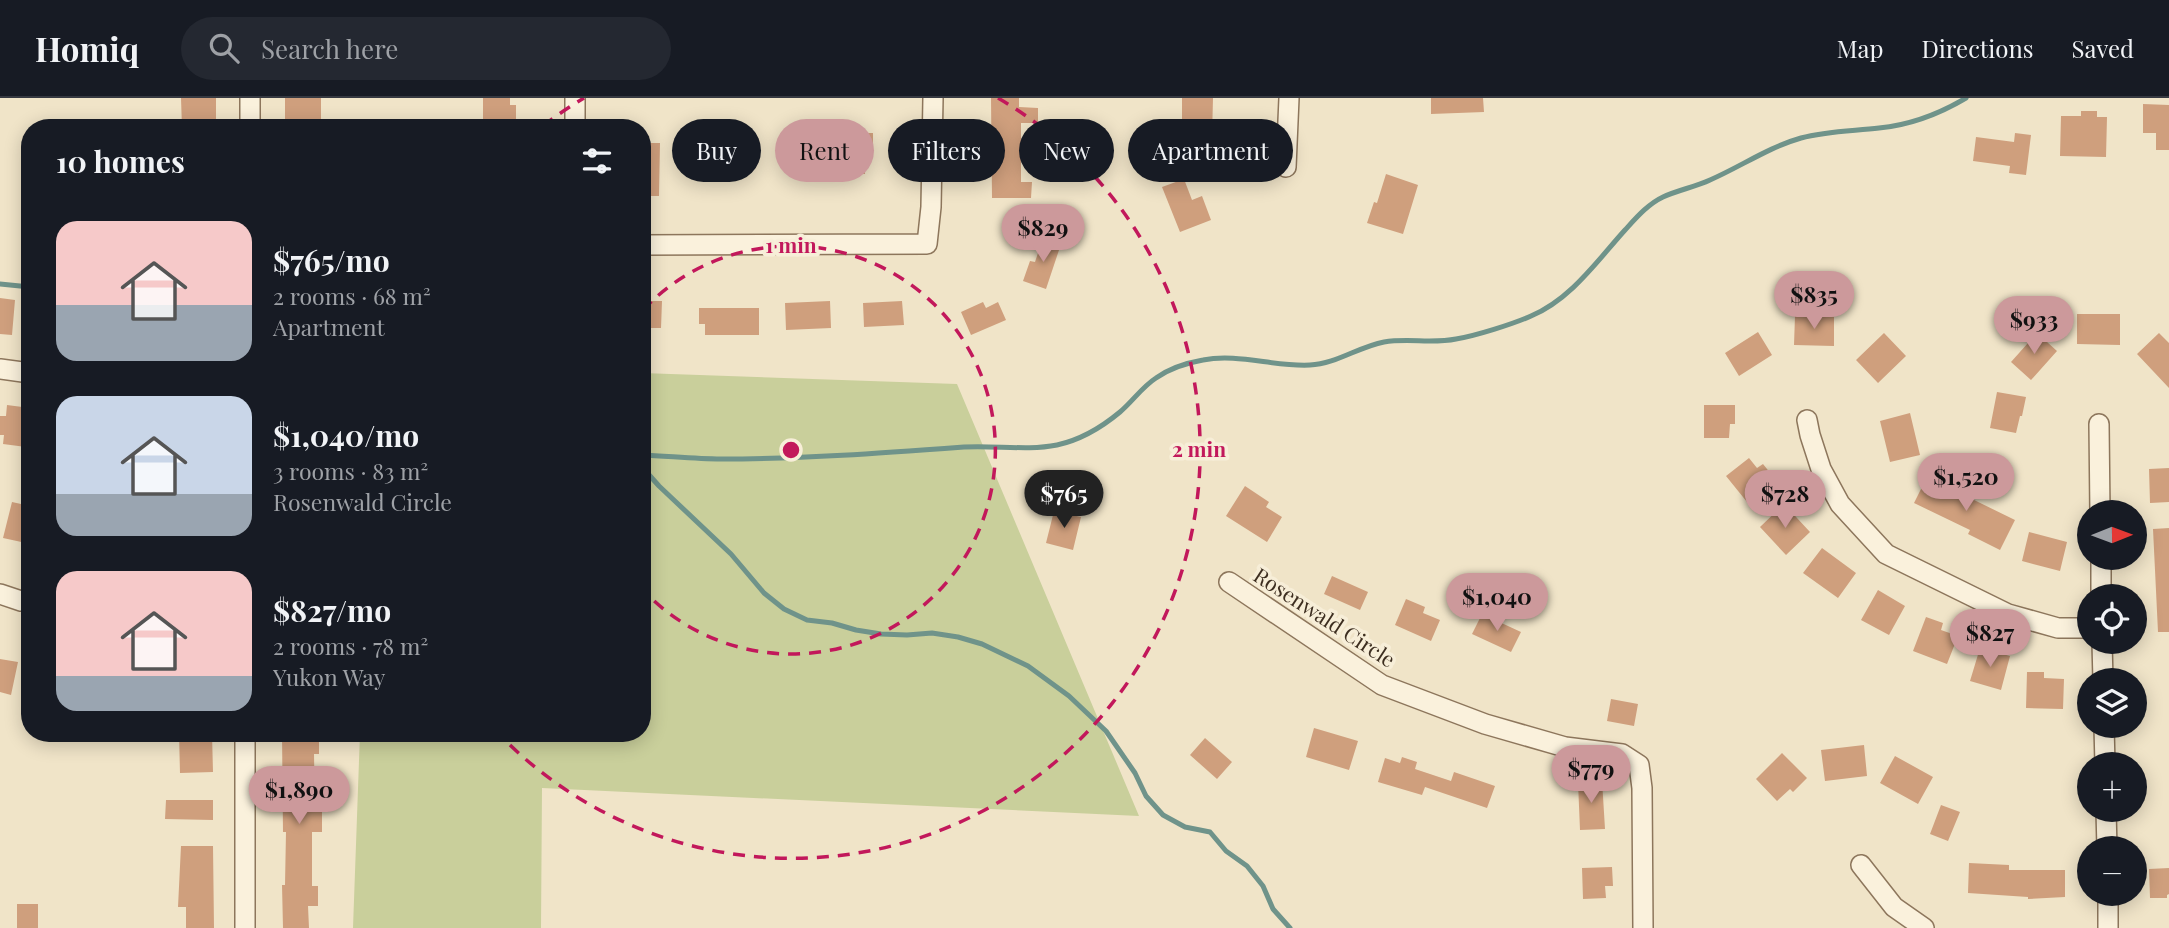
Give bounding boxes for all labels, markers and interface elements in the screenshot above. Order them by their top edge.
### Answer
search box [181,17,671,80]
text: Homiq [35,26,139,70]
icon: search [205,29,243,67]
text: Search here [261,31,398,66]
text: Map [1837,32,1883,64]
text: Directions [1921,32,2034,64]
text: Saved [2072,32,2134,64]
chip: Buy [672,119,761,182]
chip: Rent [775,119,874,182]
chip: Filters [888,119,1005,182]
chip: New [1019,119,1114,182]
chip: Apartment [1128,119,1293,182]
text: 10 homes [56,141,185,181]
icon: filters [578,142,616,180]
pin: $829 [1002,204,1084,264]
text: $829 [1018,211,1068,242]
text: 1 min [765,230,817,258]
text: $765/mo [273,240,390,280]
icon: home [112,249,196,333]
pin: $835 [1773,272,1855,331]
text: $835 [1790,278,1838,309]
text: 2 rooms · 68 m² [273,280,431,311]
pin: $933 [1993,296,2075,356]
text: $933 [2010,303,2058,334]
text: Apartment [273,311,385,342]
text: $1,040/mo [273,415,419,455]
icon: home [112,424,196,508]
text: 2 min [1172,434,1226,462]
centre of rings [779,438,803,462]
pin: $1,520 [1909,454,2023,513]
text: 3 rooms · 83 m² [273,455,428,486]
text: $1,520 [1933,460,1999,491]
pin: $765 [1023,470,1105,530]
pin: $728 [1744,470,1826,530]
text: $765 [1040,477,1088,508]
text: $728 [1761,477,1809,508]
text: Rosenwald Circle [273,486,452,517]
north arrow [2077,500,2147,570]
map controls [2077,500,2147,906]
street label: Rosenwald Circle [1249,560,1401,673]
pin: $1,040 [1440,574,1554,633]
text: $1,040 [1462,580,1532,611]
button: locate [2077,584,2147,654]
text: $827/mo [273,590,391,630]
icon: home [112,599,196,683]
pin: $827 [1949,610,2031,669]
text: $827 [1966,616,2014,647]
text: 2 rooms · 78 m² [273,630,428,661]
text: Yukon Way [273,661,385,692]
button: layers [2077,668,2147,738]
pin: $779 [1550,746,1632,805]
text: $779 [1568,752,1614,783]
button: + [2077,752,2147,822]
pin: $1,890 [242,766,356,826]
text: $1,890 [265,773,333,804]
button: − [2077,836,2147,906]

